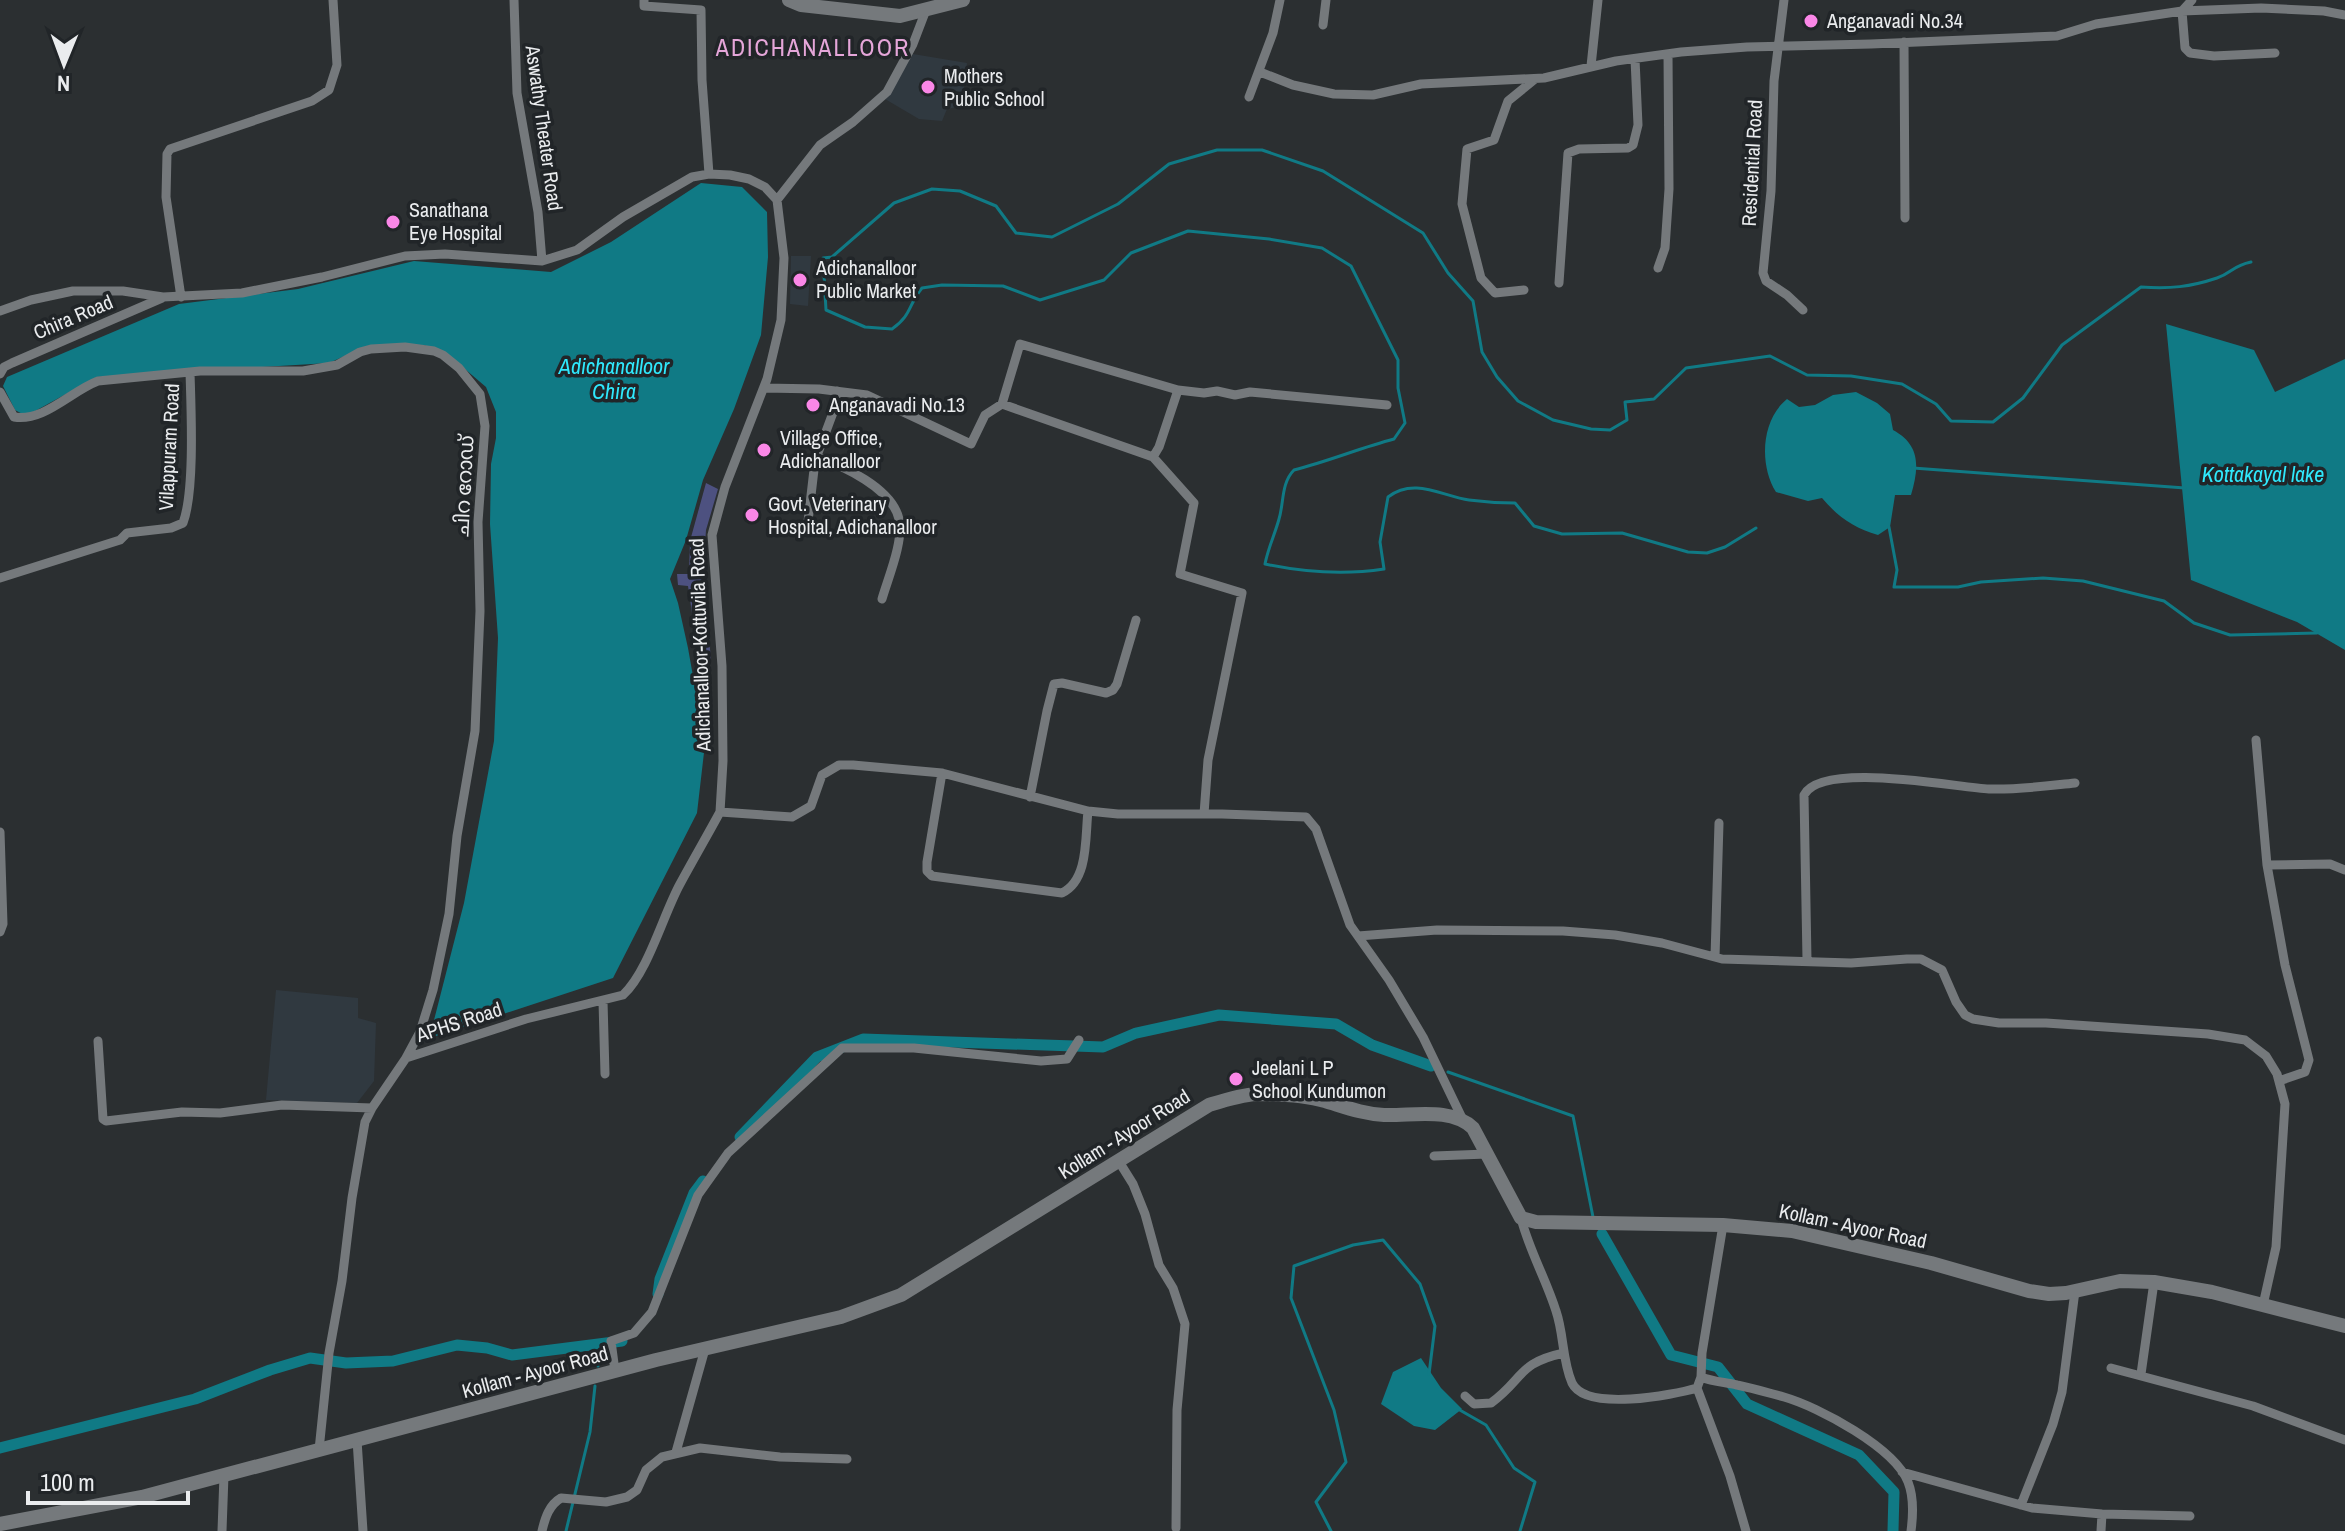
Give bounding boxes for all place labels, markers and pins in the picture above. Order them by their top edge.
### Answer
place label: Anganavadi No.34 [1826,7,1963,34]
marker: Anganavadi No.34 [1802,12,1820,30]
place label: Mothers Public School [944,62,1044,112]
marker: Mothers Public School [919,78,937,96]
place label: Sanathana Eye Hospital [409,196,502,246]
marker: Sanathana Eye Hospital [384,213,402,231]
place label: Adichanalloor Public Market [815,254,917,304]
marker: Adichanalloor Public Market [791,271,809,289]
place label: Anganavadi No.13 [828,391,965,418]
marker: Anganavadi No.13 [804,396,822,414]
place label: Village Office, Adichanalloor [779,424,882,474]
marker: Village Office, Adichanalloor [755,441,773,459]
place label: Govt. Veterinary Hospital, Adichanalloor [768,490,937,540]
marker: Govt. Veterinary Hospital, Adichanalloor [743,506,761,524]
place label: Jeelani L P School Kundumon [1252,1054,1386,1104]
marker: Jeelani L P School Kundumon [1227,1070,1245,1088]

